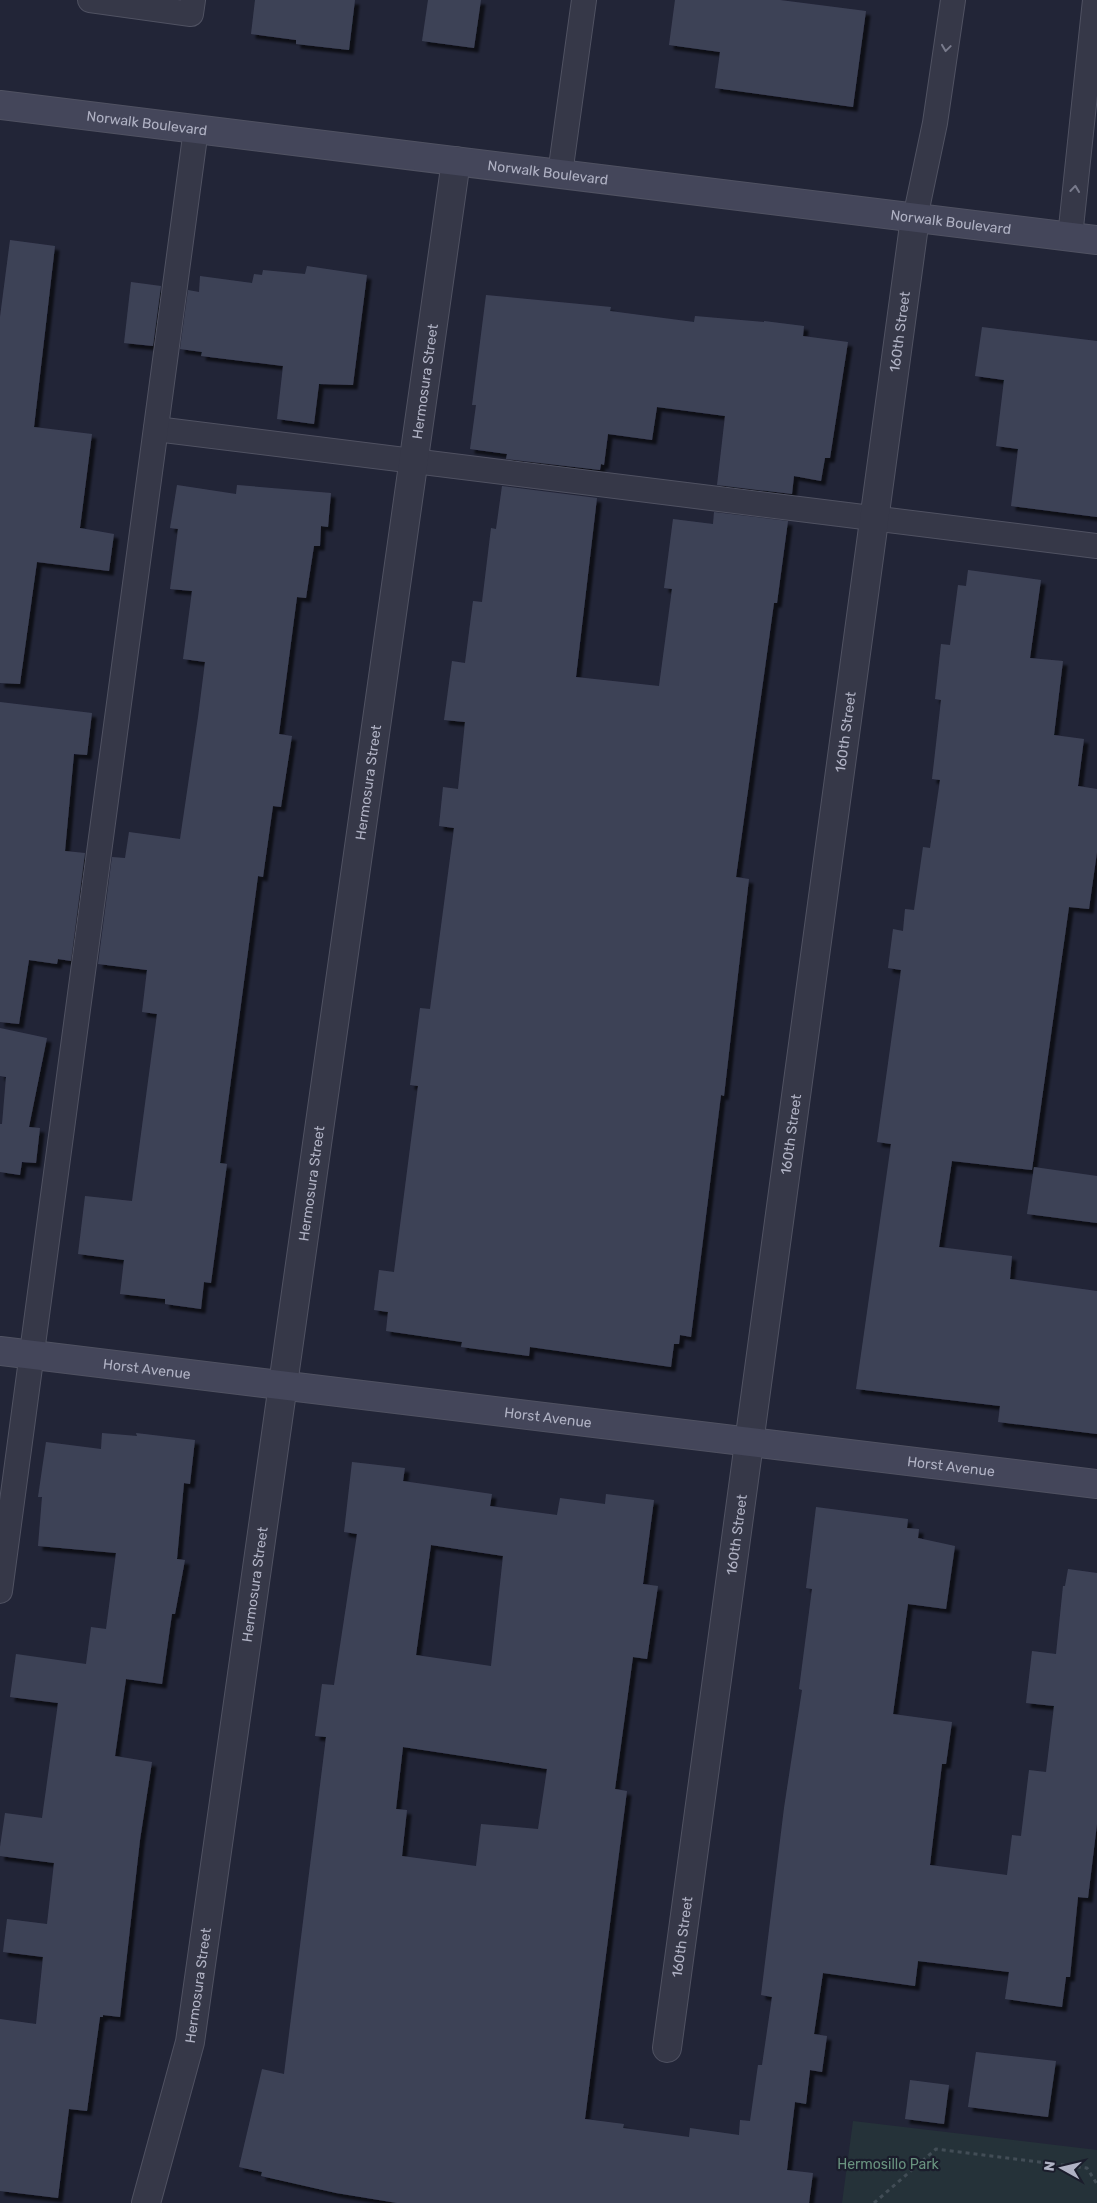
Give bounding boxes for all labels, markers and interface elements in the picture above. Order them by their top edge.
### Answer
one-way arrow [942,44,952,53]
street label: Norwalk Boulevard [86,107,208,139]
street label: Norwalk Boulevard [487,157,609,188]
one-way arrow [1069,184,1080,192]
street label: Norwalk Boulevard [890,206,1012,238]
street label: 160th Street [886,290,914,373]
street label: Hermosura Street [408,322,441,440]
street label: 160th Street [831,690,859,773]
street label: Hermosura Street [352,723,385,841]
street label: 160th Street [777,1092,805,1176]
street label: Hermosura Street [295,1124,328,1242]
street label: Horst Avenue [102,1355,192,1383]
street label: Horst Avenue [503,1404,593,1431]
street label: Horst Avenue [906,1453,996,1480]
street label: 160th Street [723,1493,751,1576]
street label: Hermosura Street [238,1525,271,1643]
street label: 160th Street [668,1895,696,1978]
street label: Hermosura Street [181,1926,215,2044]
north arrow [1037,2143,1087,2193]
park label: Hermosillo Park [837,2156,940,2173]
text: N [1041,2160,1059,2172]

